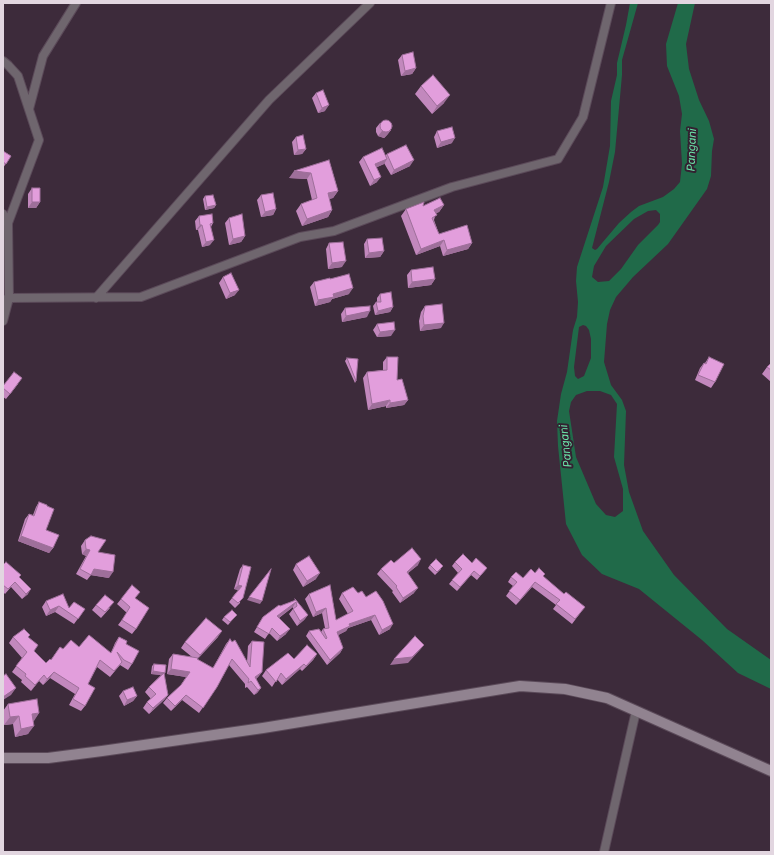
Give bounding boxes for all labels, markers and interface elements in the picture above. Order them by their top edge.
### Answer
water label: Pangani [685,128,699,172]
water label: Pangani [557,424,575,468]

